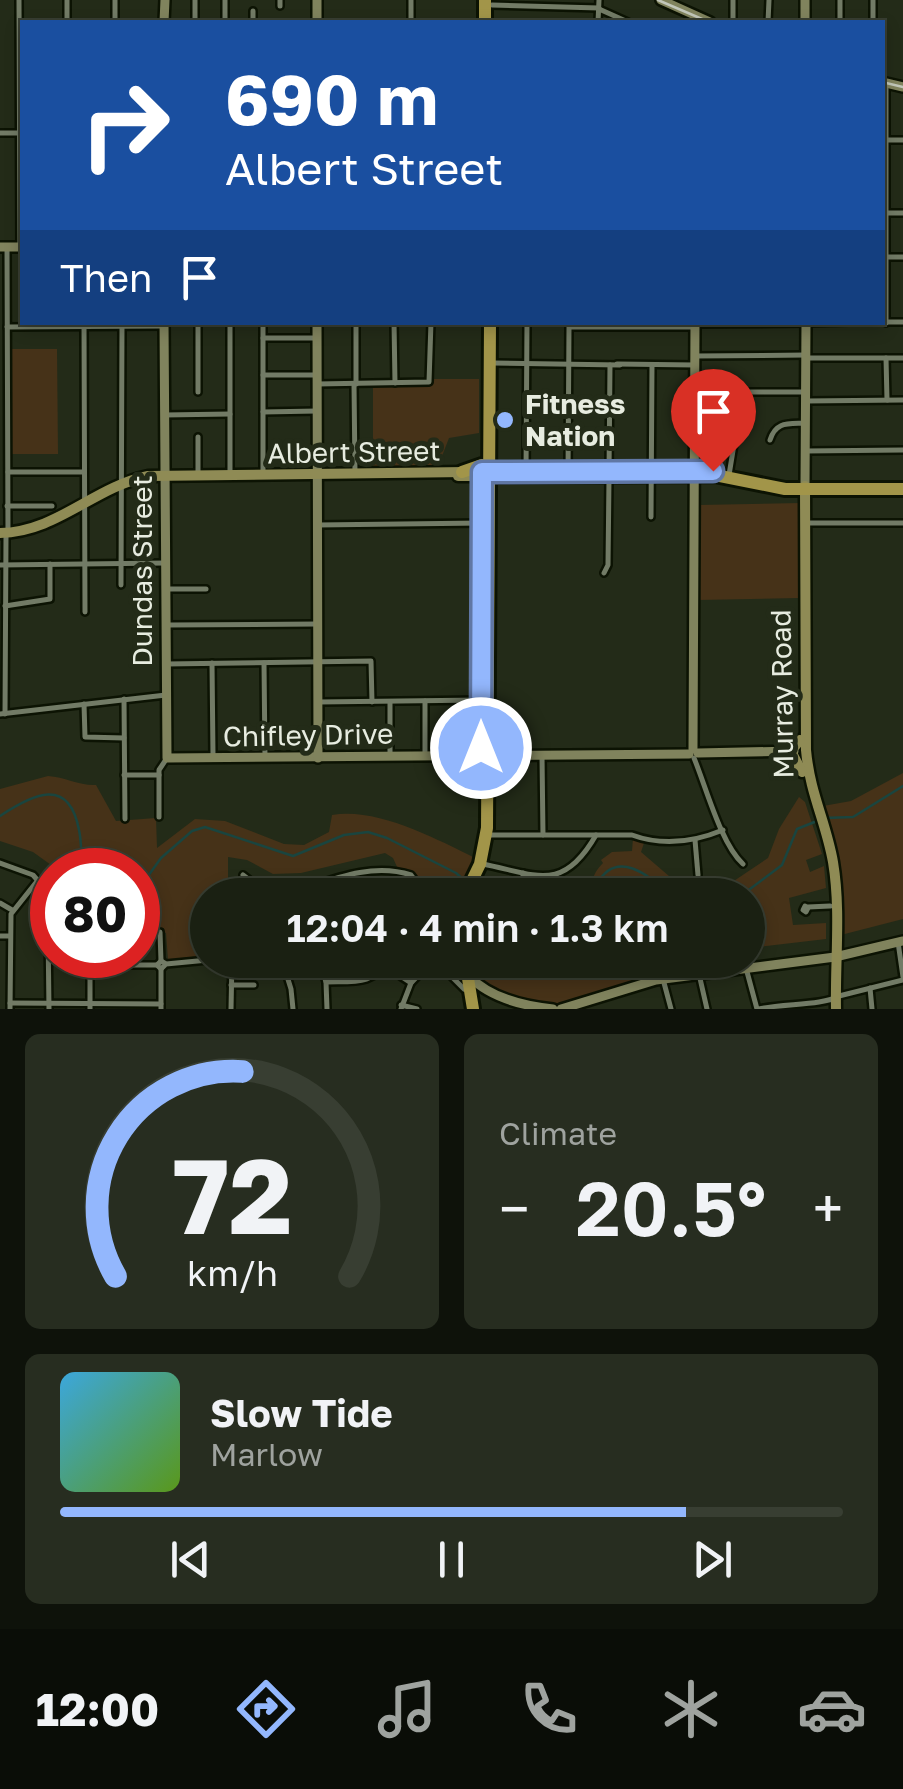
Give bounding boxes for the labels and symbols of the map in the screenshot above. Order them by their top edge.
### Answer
pin [671,369,756,472]
place label: Fitness Nation [525,387,625,452]
marker: Fitness Nation [494,409,516,431]
street label: Albert Street [267,433,441,470]
street label: Dundas Street [125,475,158,667]
street label: Murray Road [764,609,799,779]
position arrow [429,696,533,800]
street label: Chifley Drive [223,717,393,752]
speed limit sign: 80 [30,848,160,978]

